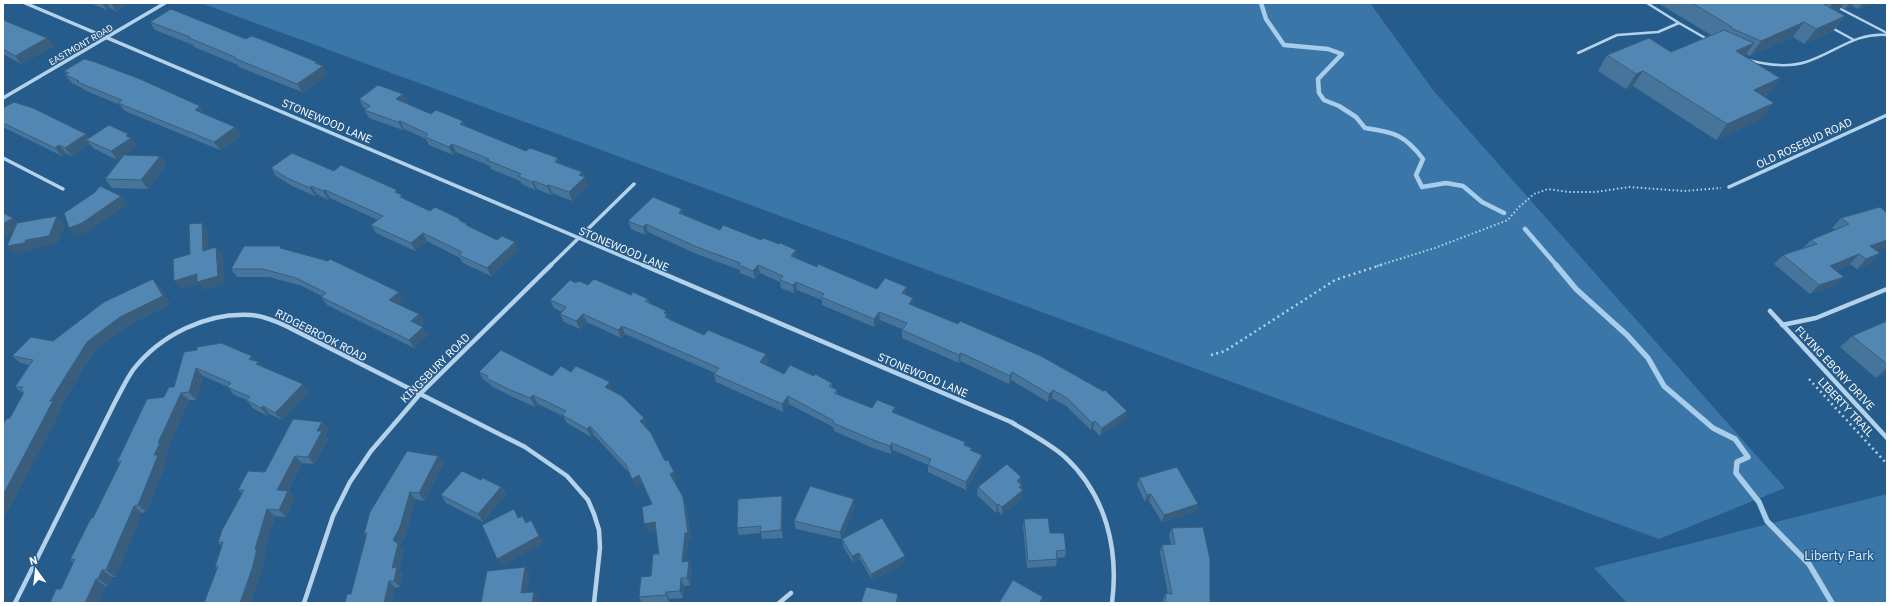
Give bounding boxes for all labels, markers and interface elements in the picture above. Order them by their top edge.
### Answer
street label: EASTMONT ROAD [47,22,115,67]
street label: STONEWOOD LANE [280,96,374,146]
street label: OLD ROSEBUD ROAD [1754,115,1854,171]
street label: STONEWOOD LANE [577,224,671,274]
street label: RIDGEBROOK ROAD [273,306,369,364]
street label: FLYING EBONY DRIVE [1792,323,1878,413]
street label: KINGSBURY ROAD [397,330,473,406]
street label: STONEWOOD LANE [876,350,970,400]
street label: LIBERTY TRAIL [1815,374,1877,440]
park label: Liberty Park [1804,547,1874,564]
north arrow [16,550,56,590]
text: N [28,553,39,568]

